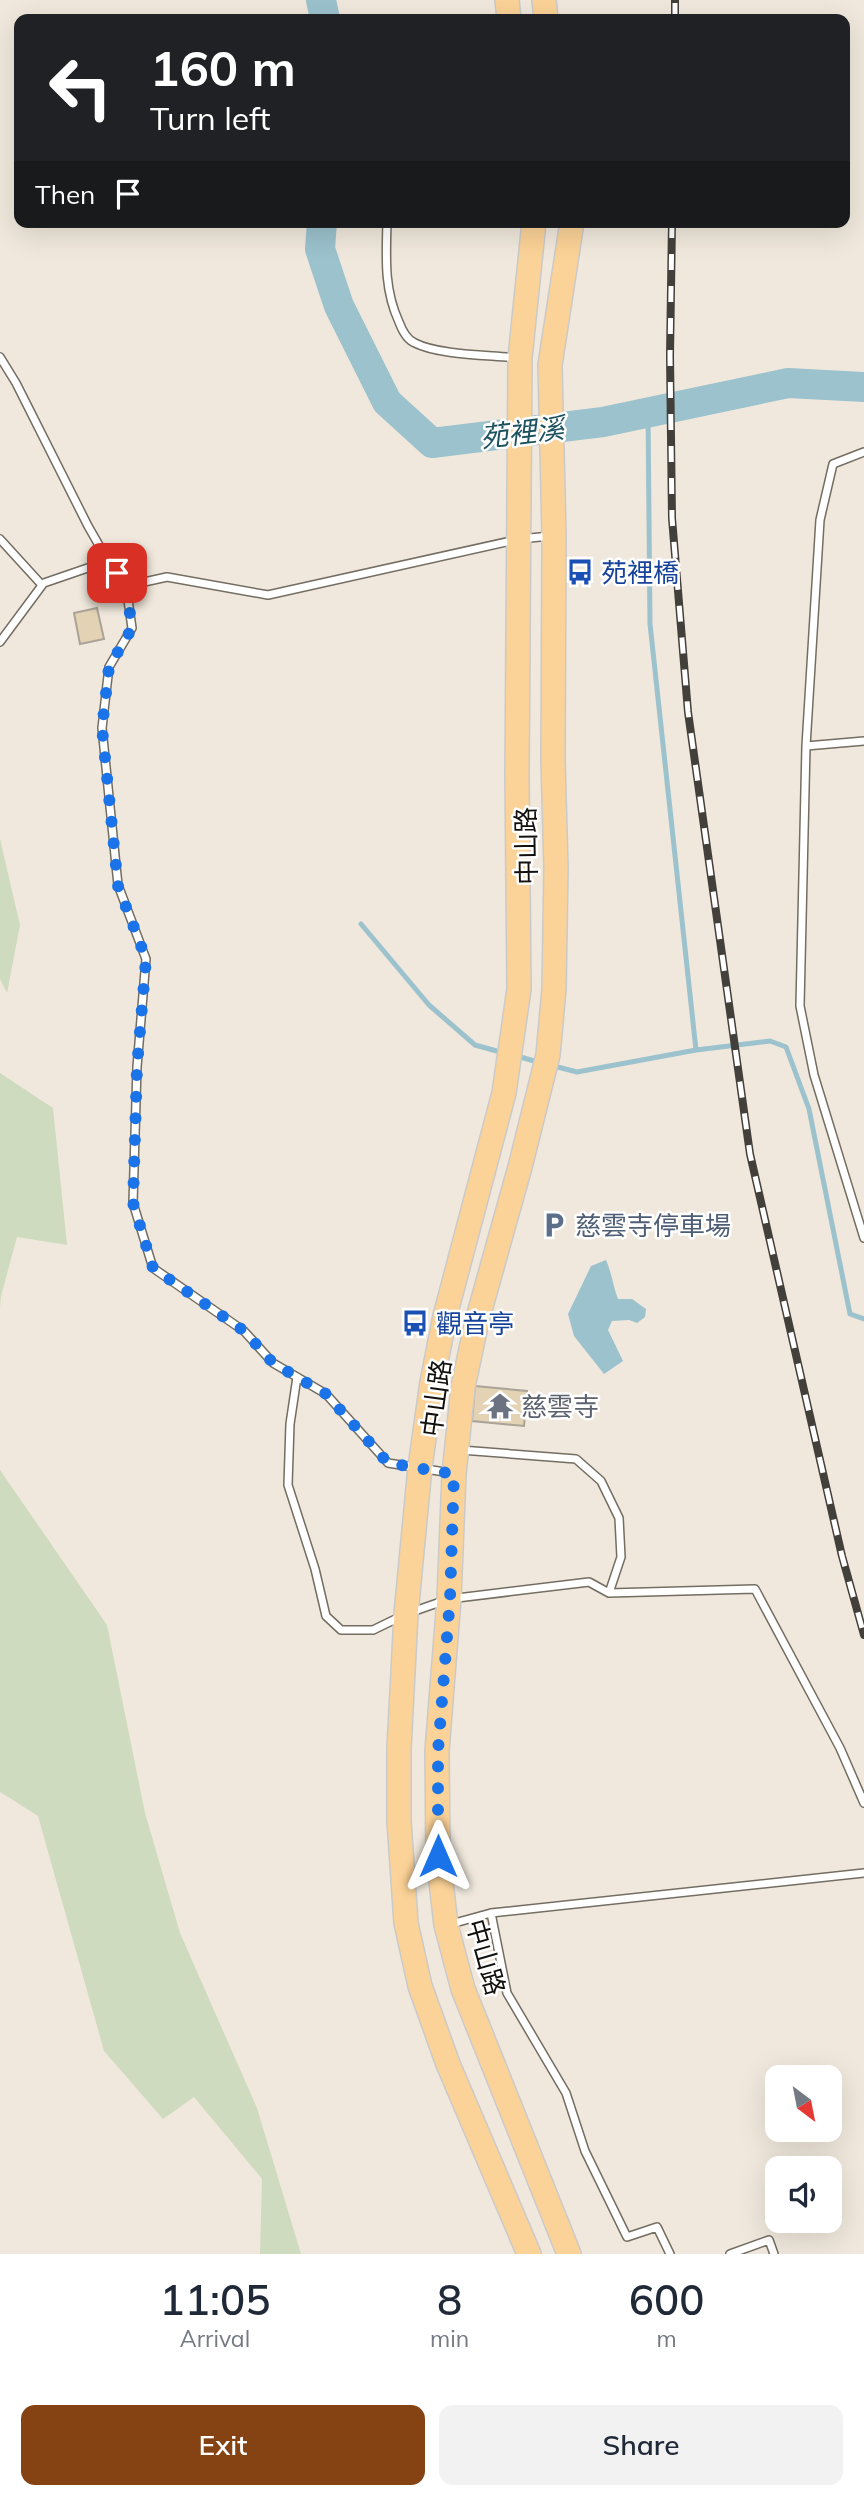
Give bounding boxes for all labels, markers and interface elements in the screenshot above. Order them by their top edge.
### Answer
text: 160 m [150,37,296,98]
icon: left [35,42,126,133]
text: Turn left [150,98,270,138]
icon: arrive [109,175,147,213]
text: Then [35,178,95,211]
water label: 苑裡溪 [478,409,570,454]
pin [87,543,147,603]
icon: arrive [98,554,136,592]
place label: 苑裡橋 [601,556,679,589]
bus stop icon: 苑裡橋 [565,557,595,587]
street label: 中山路 [509,807,543,885]
place label: 慈雲寺停車場 [575,1209,731,1242]
parking icon: 慈雲寺停車場 [539,1210,569,1240]
place label: 觀音亭 [436,1307,514,1340]
bus stop icon: 觀音亭 [400,1308,430,1338]
street label: 中山路 [414,1357,458,1439]
place label: 慈雲寺 [521,1390,599,1423]
temple icon: 慈雲寺 [485,1391,515,1421]
position arrow [401,1819,475,1893]
street label: 中山路 [459,1915,513,1999]
north arrow [765,2065,842,2142]
map controls [765,2065,842,2233]
button: sound [765,2156,842,2233]
text: 11:05 [160,2273,270,2326]
text: 8 [437,2273,462,2326]
text: 600 [629,2273,704,2326]
text: Arrival [180,2324,250,2353]
text: min [430,2324,469,2353]
text: m [656,2324,677,2353]
button: Exit [21,2405,425,2485]
button: Share [439,2405,843,2485]

